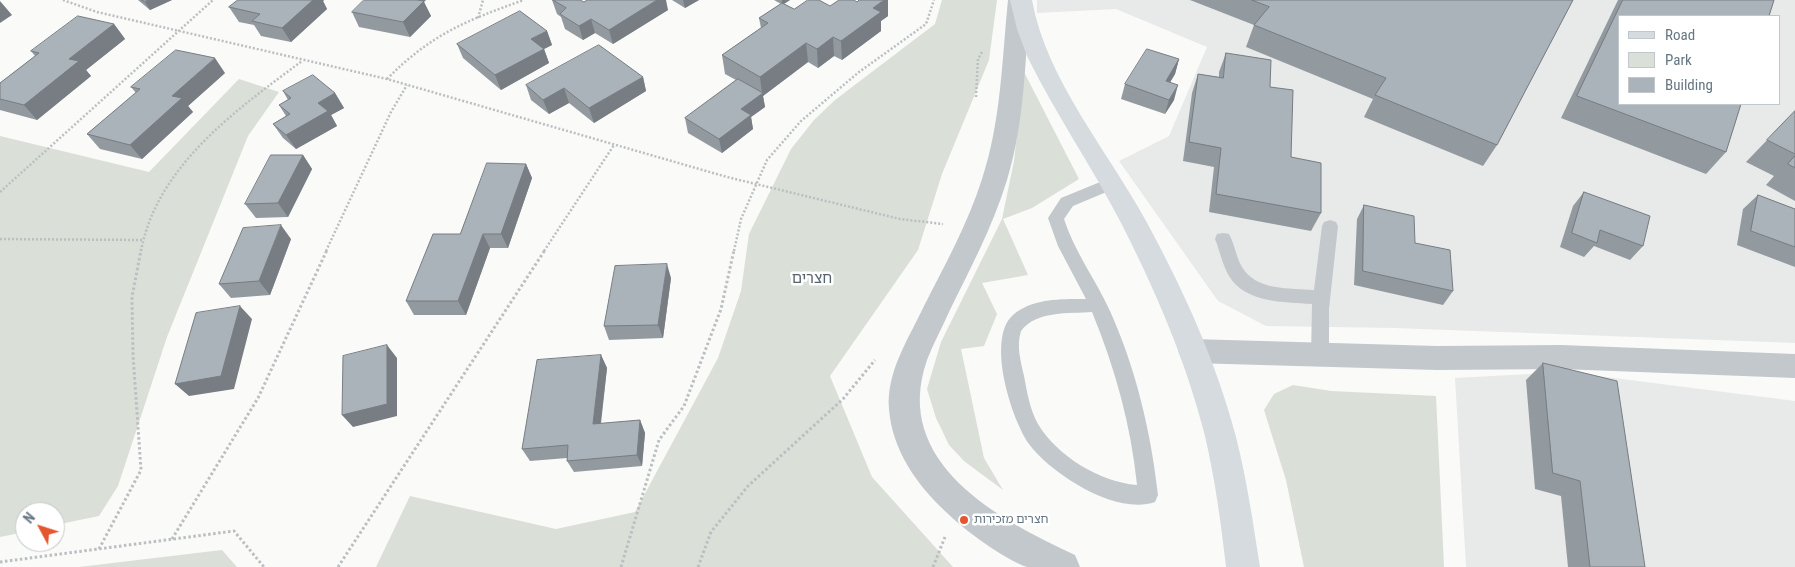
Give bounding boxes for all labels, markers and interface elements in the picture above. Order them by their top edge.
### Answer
legend [1618,15,1780,105]
text: Road [1665,26,1695,44]
text: Park [1665,51,1692,69]
text: Building [1665,76,1713,94]
district label: חצרים [792,270,832,288]
north arrow [15,502,65,552]
text: N [20,510,38,526]
place label: חצרים מזכירות [974,513,1049,527]
marker: חצרים מזכירות [958,514,970,526]

